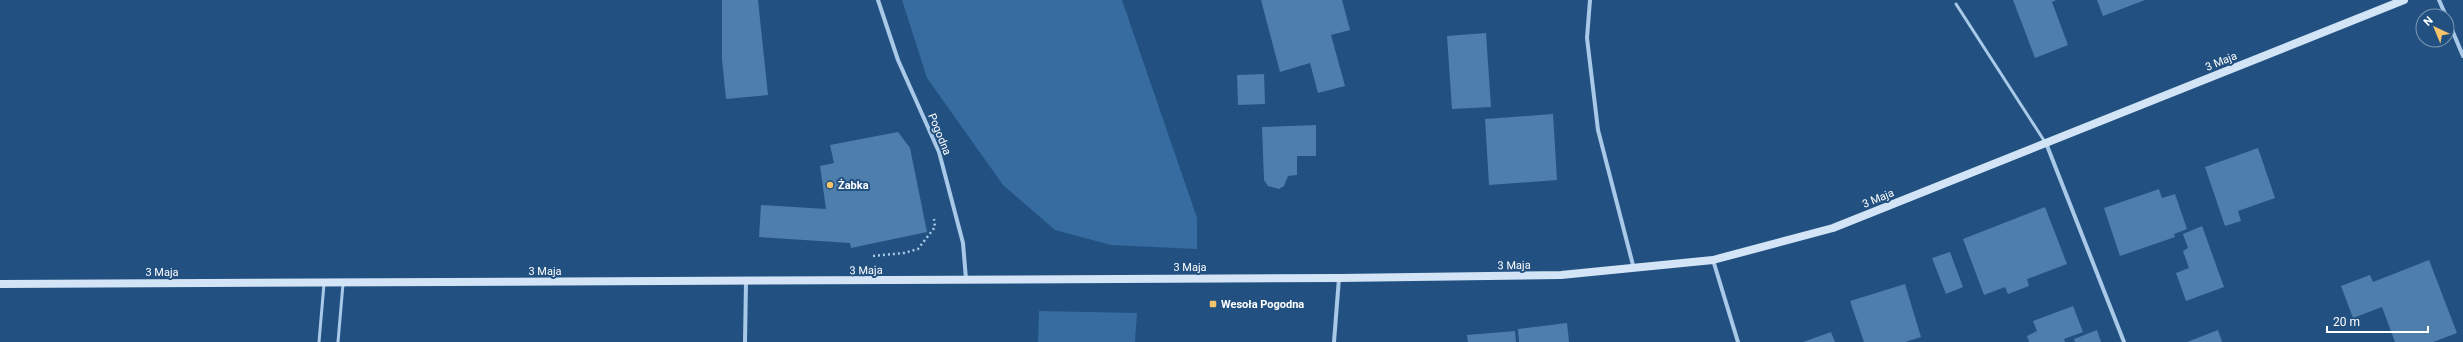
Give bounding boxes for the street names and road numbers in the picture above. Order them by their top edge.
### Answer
street label: 3 Maja [2203,49,2239,74]
street label: Pogodna [925,111,954,157]
street label: 3 Maja [1860,186,1896,211]
street label: 3 Maja [1497,259,1531,272]
street label: 3 Maja [1173,261,1207,274]
street label: 3 Maja [849,264,883,277]
street label: 3 Maja [528,265,562,278]
street label: 3 Maja [145,266,179,279]

